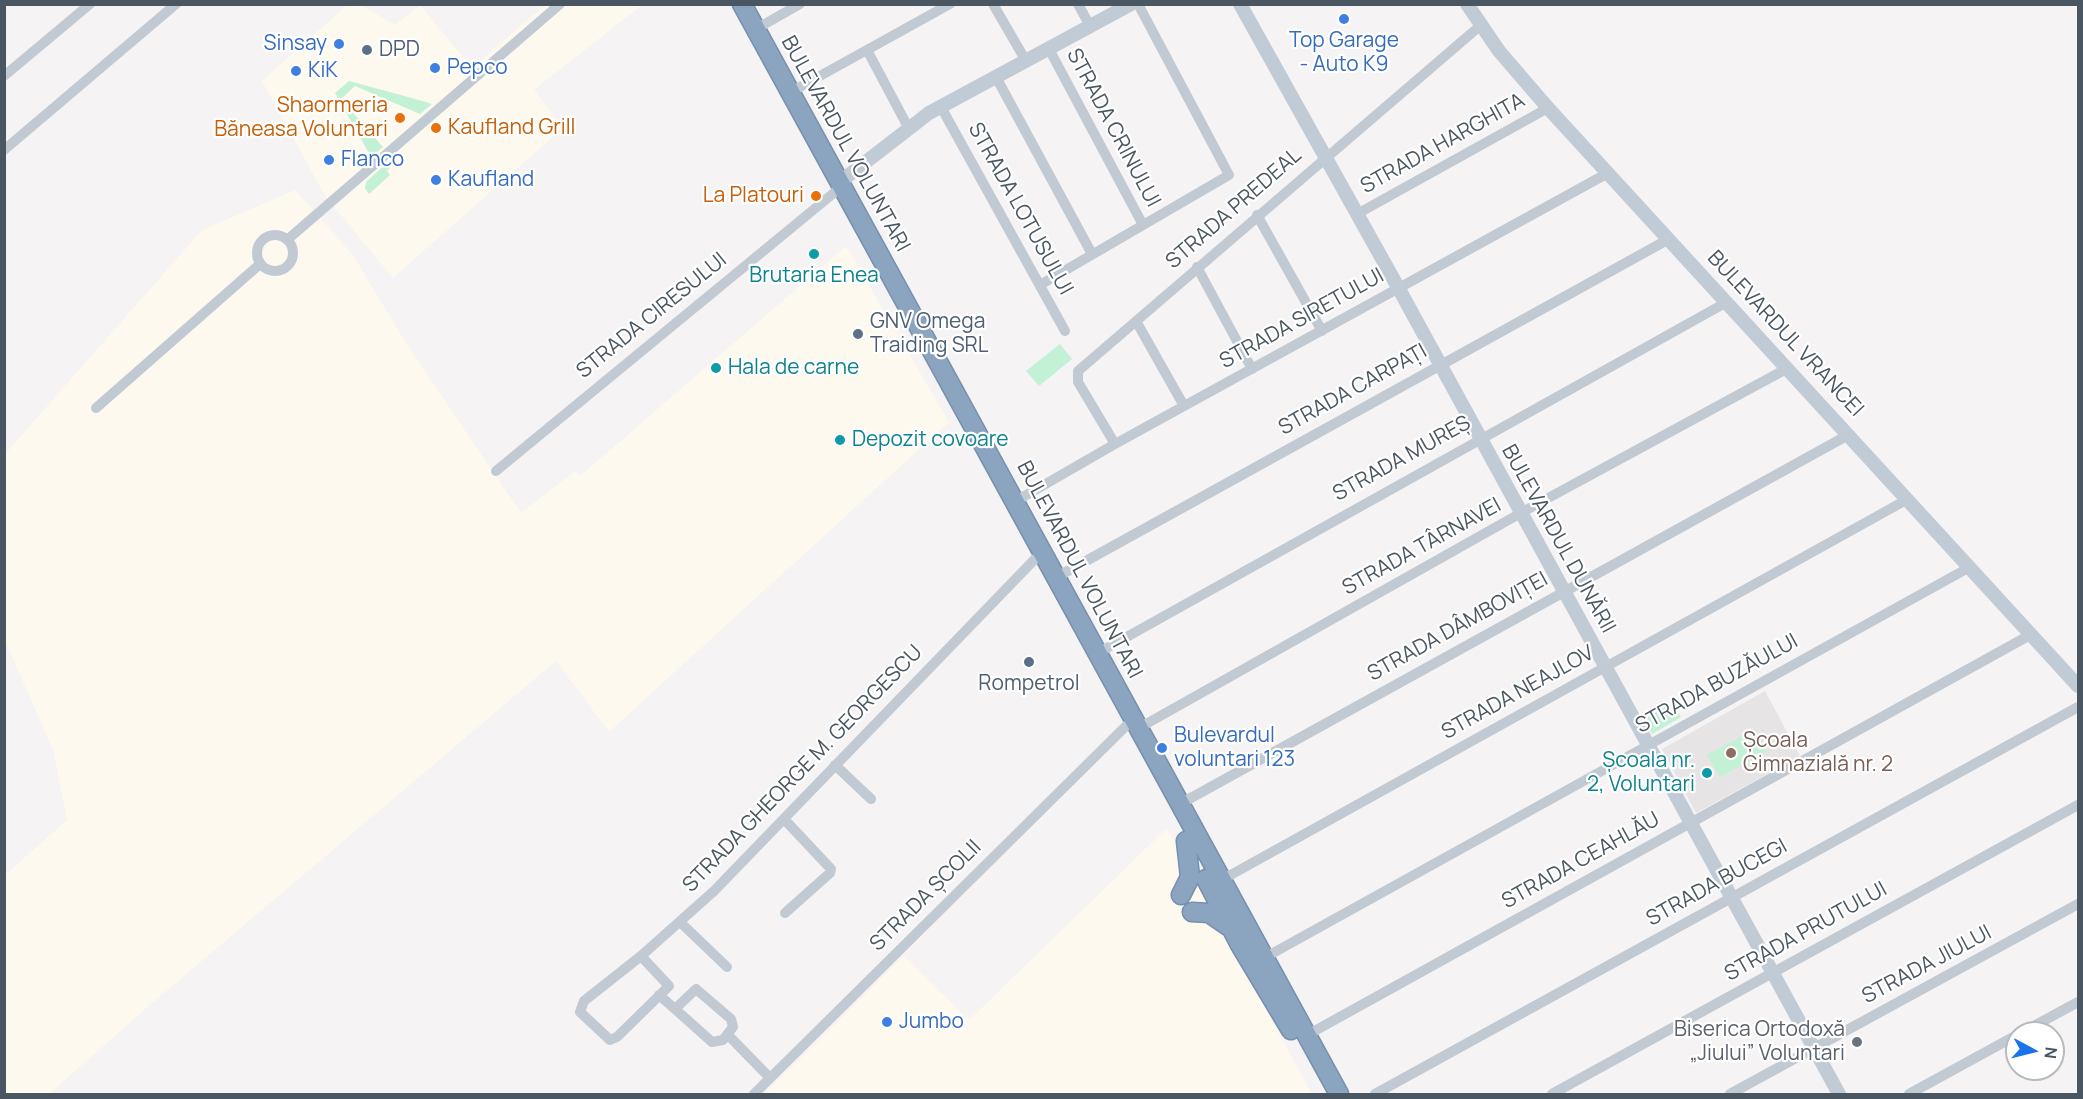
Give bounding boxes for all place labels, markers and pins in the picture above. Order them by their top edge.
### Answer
marker: Top Garage - Auto K9 [1337,12,1351,26]
place label: Top Garage - Auto K9 [1289,28,1399,78]
place label: Sinsay [264,31,327,57]
marker: Sinsay [332,37,346,51]
place label: DPD [379,37,420,63]
marker: DPD [360,43,374,57]
place label: Pepco [447,55,508,81]
place label: KiK [308,58,338,84]
marker: Pepco [428,61,442,75]
marker: KiK [289,64,303,78]
place label: Shaormeria Băneasa Voluntari [214,93,388,143]
marker: Shaormeria Băneasa Voluntari [393,111,407,125]
place label: Kaufland Grill [448,115,576,141]
marker: Kaufland Grill [429,121,443,135]
place label: Flanco [341,147,404,173]
marker: Flanco [322,153,336,167]
place label: Kaufland [448,167,534,193]
marker: Kaufland [429,173,443,187]
place label: La Platouri [703,183,804,209]
marker: La Platouri [809,189,823,203]
marker: Brutaria Enea [807,247,821,261]
place label: Brutaria Enea [749,263,879,289]
place label: GNV Omega Traiding SRL [870,309,989,359]
marker: GNV Omega Traiding SRL [851,327,865,341]
place label: Hala de carne [728,355,859,381]
marker: Hala de carne [709,361,723,375]
place label: Depozit covoare [852,427,1008,453]
marker: Depozit covoare [833,433,847,447]
marker: Rompetrol [1022,655,1036,669]
place label: Rompetrol [978,671,1080,697]
place label: Bulevardul voluntari 123 [1174,723,1295,773]
place label: Școala Gimnazială nr. 2 [1743,728,1893,778]
marker: Bulevardul voluntari 123 [1155,741,1169,755]
marker: Școala Gimnazială nr. 2 [1724,746,1738,760]
place label: Școala nr. 2, Voluntari [1587,748,1695,798]
marker: Școala nr. 2, Voluntari [1700,766,1714,780]
place label: Jumbo [899,1009,964,1035]
marker: Jumbo [880,1015,894,1029]
place label: Biserica Ortodoxă „Jiului” Voluntari [1674,1017,1845,1067]
marker: Biserica Ortodoxă „Jiului” Voluntari [1850,1035,1864,1049]

